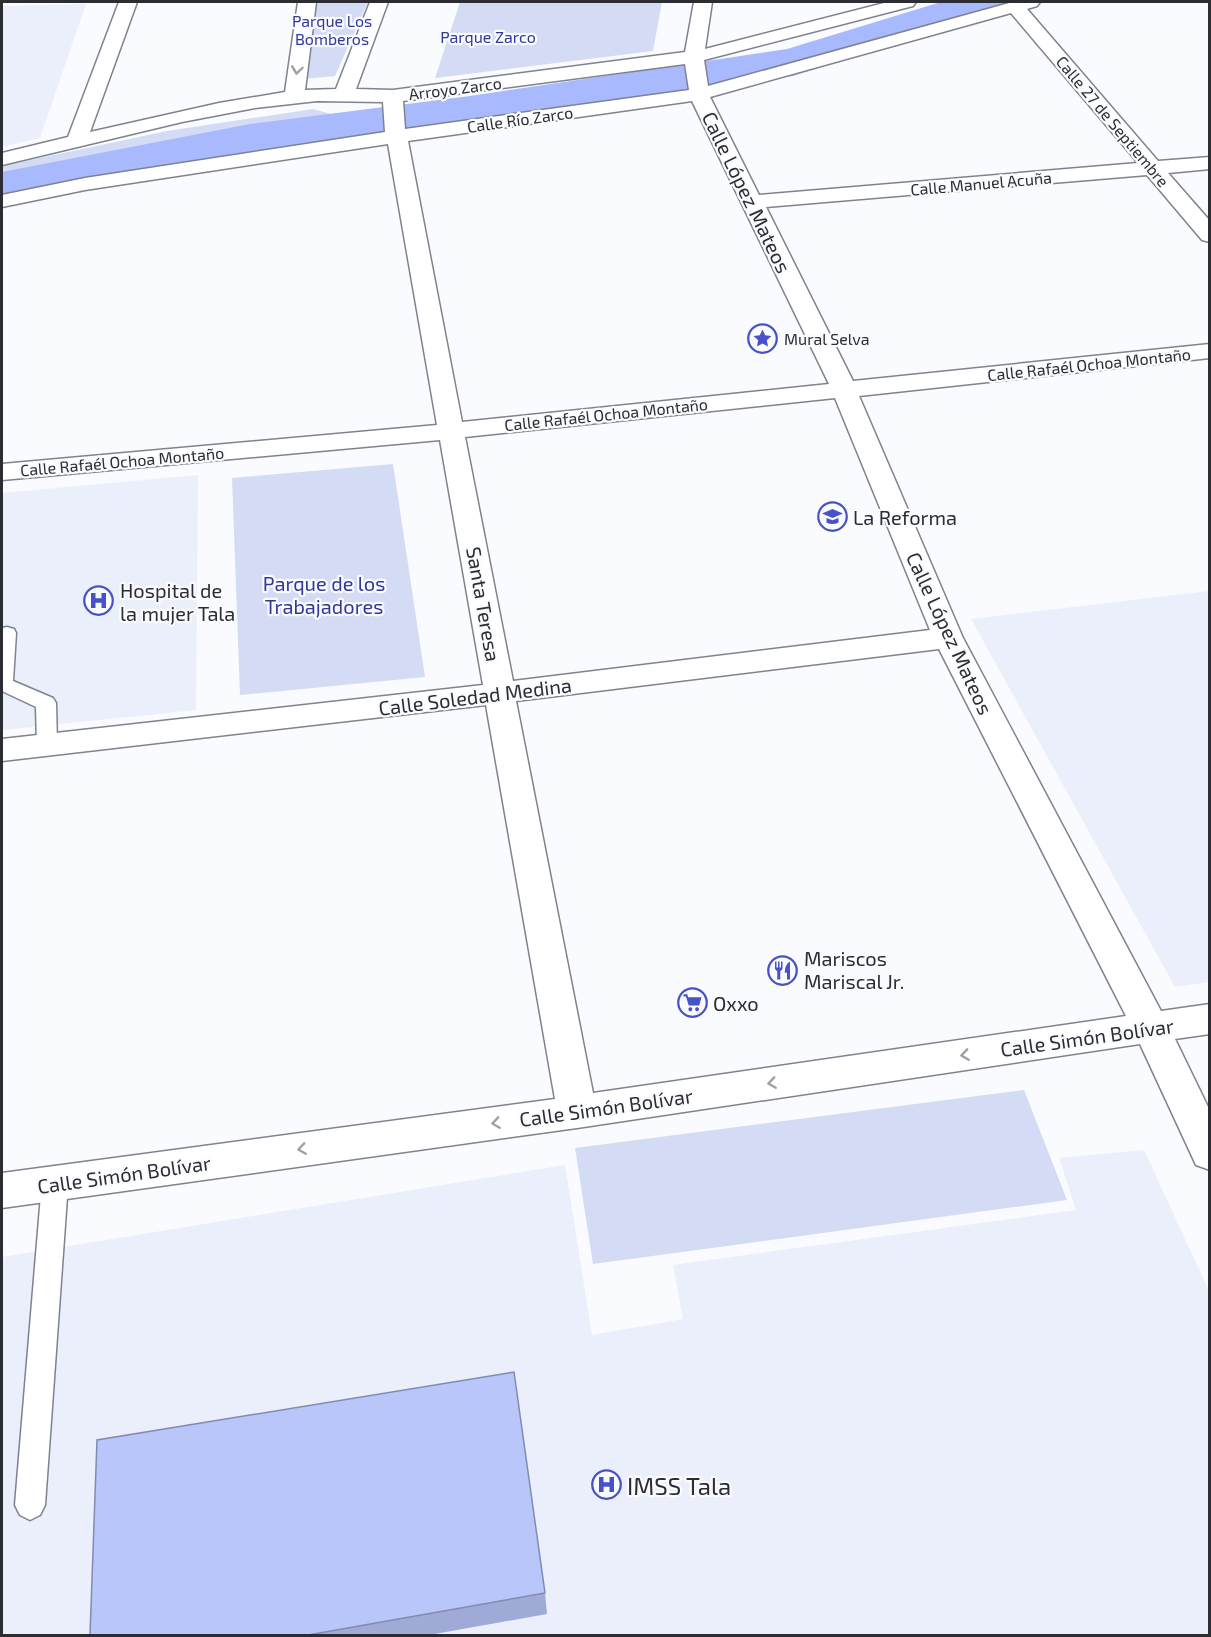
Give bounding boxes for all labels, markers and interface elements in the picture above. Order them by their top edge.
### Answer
park label: Parque Los Bomberos [292,11,372,48]
park label: Parque Zarco [440,27,536,46]
street label: Calle 27 de Septiembre [1053,52,1173,190]
one-way arrow [292,65,304,74]
street label: Arroyo Zarco [407,73,503,103]
street label: Calle Río Zarco [466,102,574,136]
street label: Calle López Mateos [698,107,796,277]
street label: Calle Manuel Acuña [909,167,1053,199]
place icon: Mural Selva [747,322,779,354]
place label: Mural Selva [784,329,869,348]
street label: Calle Rafaél Ochoa Montaño [986,344,1192,384]
street label: Calle Rafaél Ochoa Montaño [503,394,709,434]
street label: Calle Rafaél Ochoa Montaño [19,443,225,479]
school or university icon: La Reforma [816,501,848,533]
place label: La Reforma [853,505,957,529]
street label: Santa Teresa [462,545,506,663]
street label: Calle López Mateos [902,548,998,718]
park label: Parque de los Trabajadores [263,571,385,618]
place label: Hospital de la mujer Tala [120,578,235,625]
hospital icon: Hospital de la mujer Tala [83,585,115,617]
street label: Calle Soledad Medina [377,672,573,720]
place label: Mariscos Mariscal Jr. [804,946,904,993]
restaurant icon: Mariscos Mariscal Jr. [767,954,799,986]
supermarket icon: Oxxo [676,987,708,1019]
place label: Oxxo [713,991,759,1015]
street label: Calle Simón Bolívar [999,1013,1175,1061]
one-way arrow [960,1049,969,1061]
one-way arrow [767,1077,776,1089]
street label: Calle Simón Bolívar [518,1083,694,1131]
one-way arrow [491,1116,500,1128]
one-way arrow [298,1143,307,1155]
street label: Calle Simón Bolívar [36,1150,212,1198]
hospital icon: IMSS Tala [590,1469,622,1501]
place label: IMSS Tala [627,1471,731,1500]

